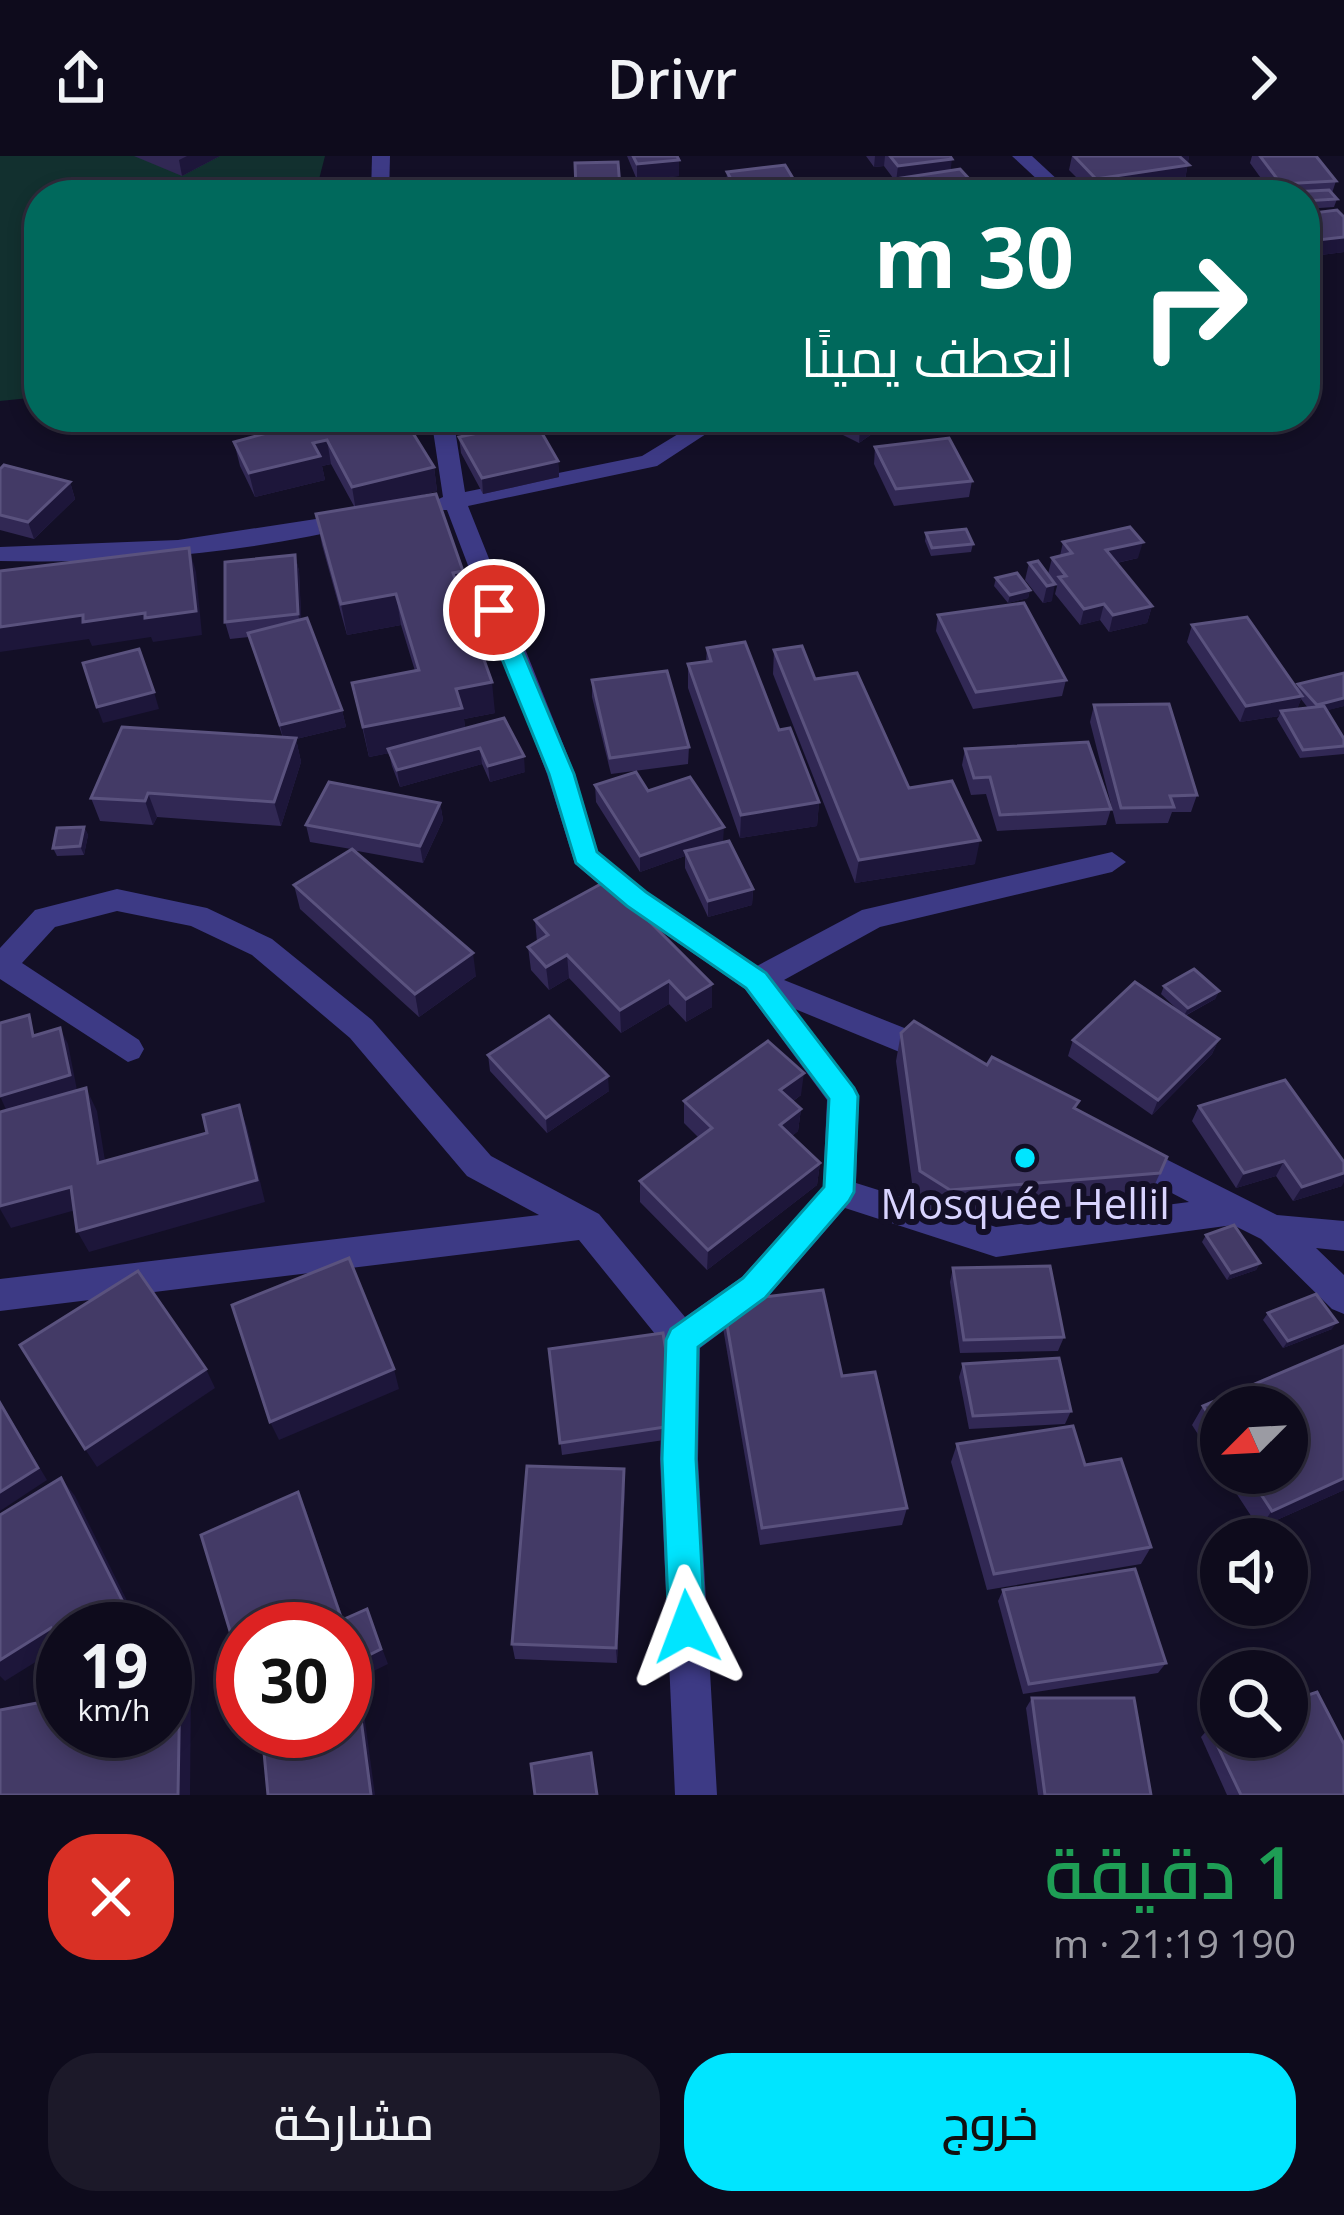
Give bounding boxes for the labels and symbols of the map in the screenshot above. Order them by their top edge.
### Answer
pin [443,559,545,661]
marker: Mosquée Hellil [1012,1145,1038,1171]
place label: Mosquée Hellil [880,1174,1170,1231]
north arrow [1200,1386,1308,1494]
position arrow [624,1564,750,1690]
speed limit sign: 30 [216,1602,372,1758]

